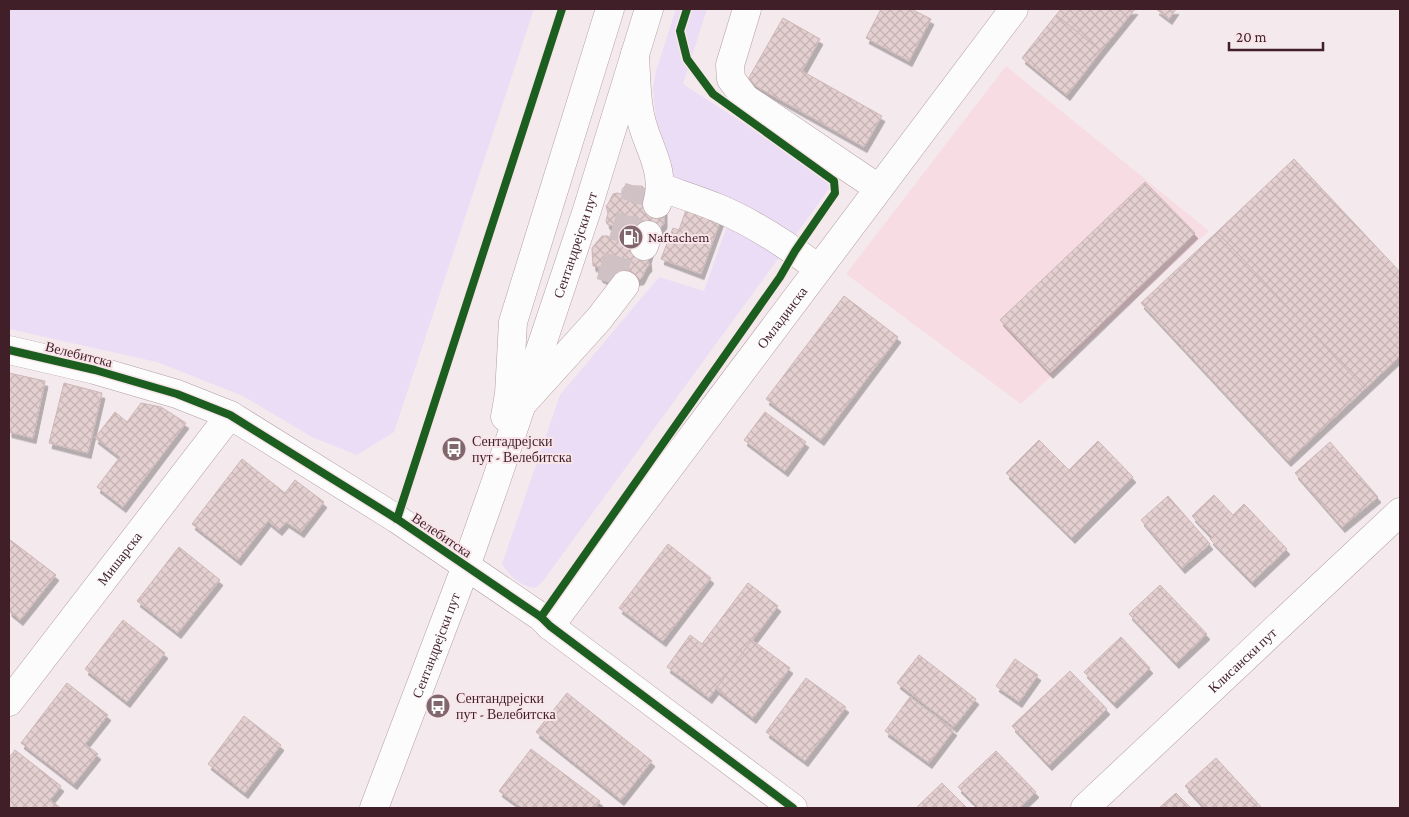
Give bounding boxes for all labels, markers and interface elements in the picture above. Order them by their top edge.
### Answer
scale bar [1229,20,1323,52]
text: 20 m [1236,29,1267,45]
street label: Сентандрејски пут [550,190,600,300]
fuel station icon: Naftachem [618,224,644,250]
place label: Naftachem [648,229,709,245]
street label: Омладинска [754,283,811,352]
street label: Велебитска [44,338,115,370]
place label: Сентадрејски пут - Велебитска [472,433,572,465]
bus stop icon: Сентадрејски пут - Велебитска [441,436,467,462]
street label: Велебитска [409,509,476,561]
street label: Мишарска [94,528,145,588]
street label: Сентандрејски пут [409,591,463,700]
street label: Клисански пут [1205,624,1280,696]
place label: Сентандрејски пут - Велебитска [456,690,556,722]
bus stop icon: Сентандрејски пут - Велебитска [425,693,451,719]

